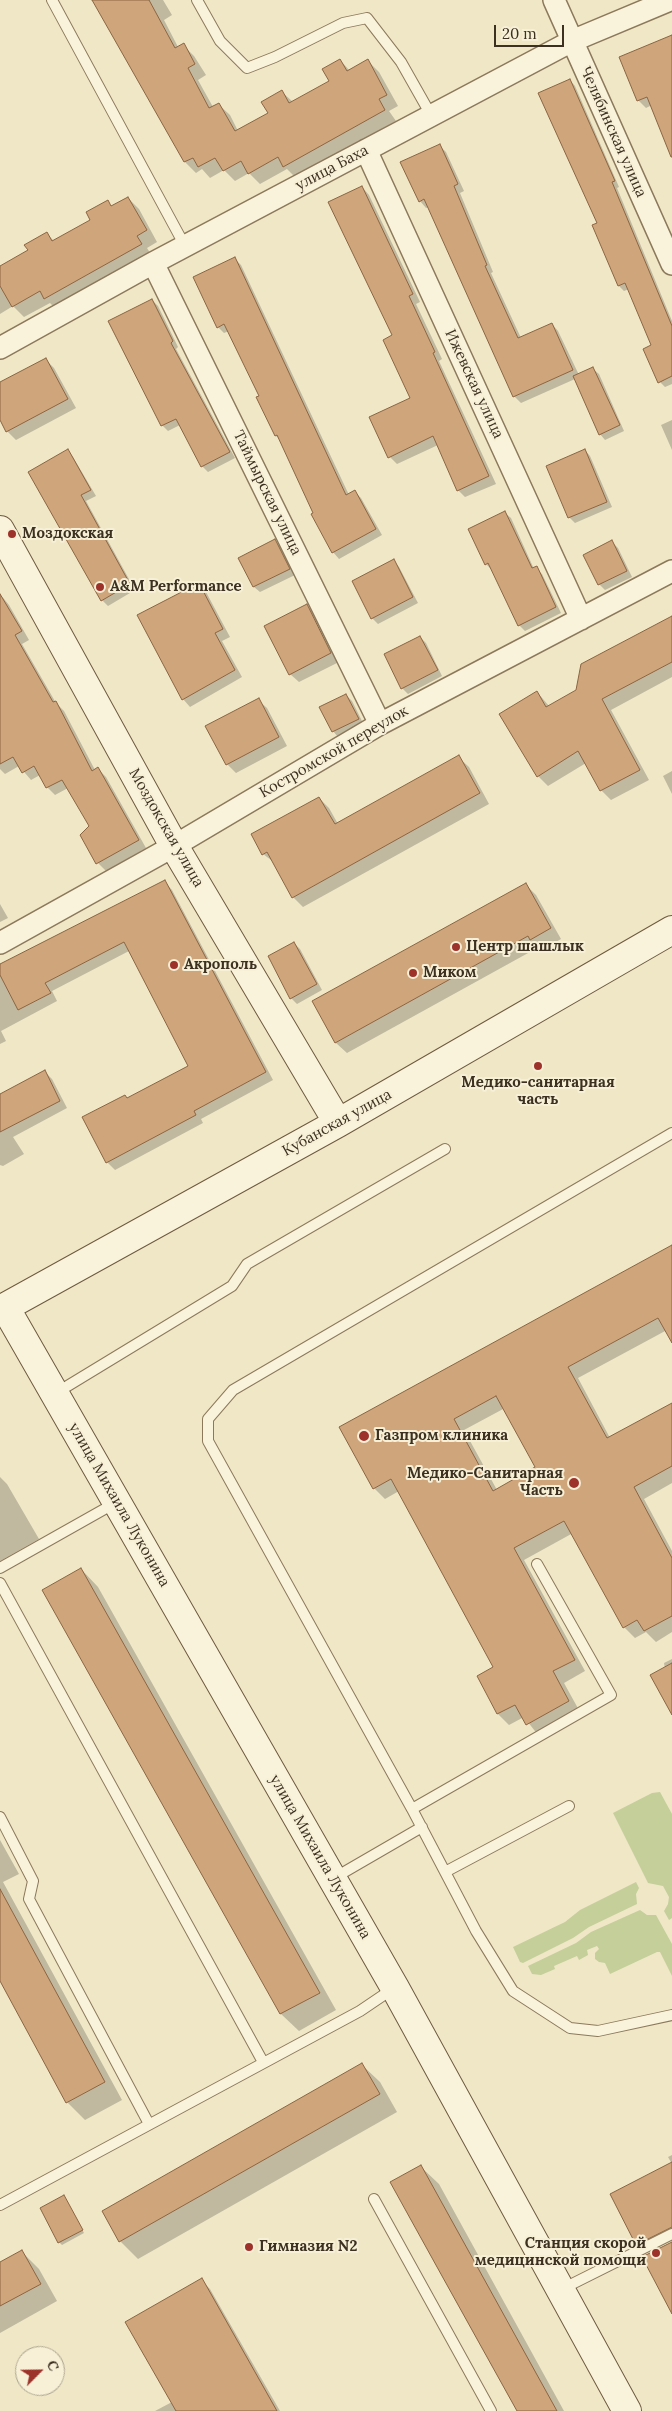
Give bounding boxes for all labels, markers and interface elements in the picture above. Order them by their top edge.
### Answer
scale bar [497,15,567,47]
text: 20 m [502,24,537,43]
street label: Челябинская улица [576,64,650,200]
street label: улица Баха [293,141,371,195]
street label: Ижевская улица [441,327,507,441]
street label: Таймырская улица [229,428,305,558]
place label: Моздокская [22,525,113,543]
marker: Моздокская [6,528,18,540]
place label: A&M Performance [110,578,241,596]
marker: A&M Performance [94,581,106,593]
street label: Костромской переулок [256,702,412,802]
street label: Моздокская улица [125,765,207,891]
place label: Центр шашлык [466,938,584,956]
marker: Центр шашлык [450,941,462,953]
place label: Акрополь [184,956,257,974]
marker: Акрополь [168,959,180,971]
place label: Миком [423,964,476,982]
marker: Миком [407,967,419,979]
marker: Медико-санитарная часть [532,1060,544,1072]
place label: Медико-санитарная часть [461,1074,615,1109]
street label: Кубанская улица [279,1086,395,1160]
street label: улица Михаила Луконина [65,1420,173,1590]
place label: Газпром клиника [375,1427,508,1445]
marker: Газпром клиника [357,1429,371,1443]
place label: Медико-Санитарная Часть [407,1465,563,1500]
marker: Медико-Санитарная Часть [567,1476,581,1490]
street label: улица Михаила Луконина [266,1772,374,1942]
place label: Станция скорой медицинской помощи [475,2235,646,2270]
place label: Гимназия N2 [259,2238,357,2256]
marker: Гимназия N2 [243,2241,255,2253]
marker: Станция скорой медицинской помощи [650,2247,662,2259]
north arrow [15,2346,65,2396]
text: С [43,2358,63,2373]

